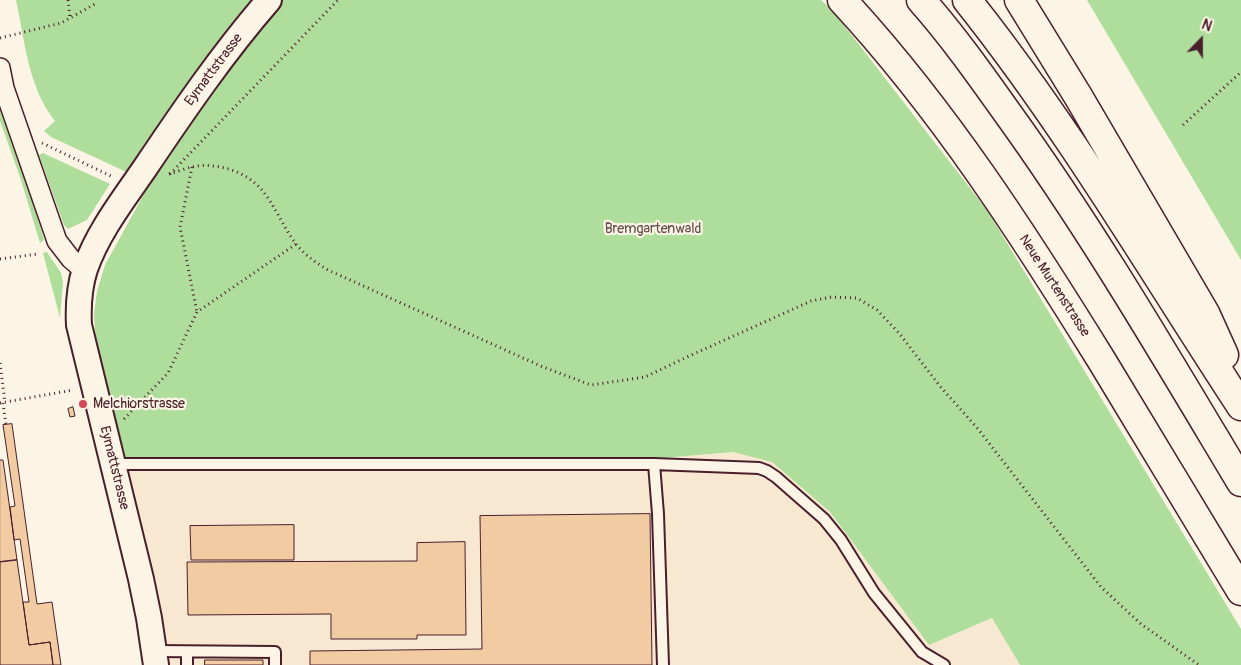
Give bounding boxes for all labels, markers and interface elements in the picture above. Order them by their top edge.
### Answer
north arrow [1176,15,1226,65]
text: N [1199,16,1214,35]
street label: Eymattstrasse [181,31,247,109]
park label: Bremgartenwald [605,221,701,237]
street label: Neue Murtenstrasse [1015,232,1093,340]
place label: Melchiorstrasse [93,396,185,412]
marker: Melchiorstrasse [77,398,89,410]
street label: Eymattstrasse [95,424,133,512]

